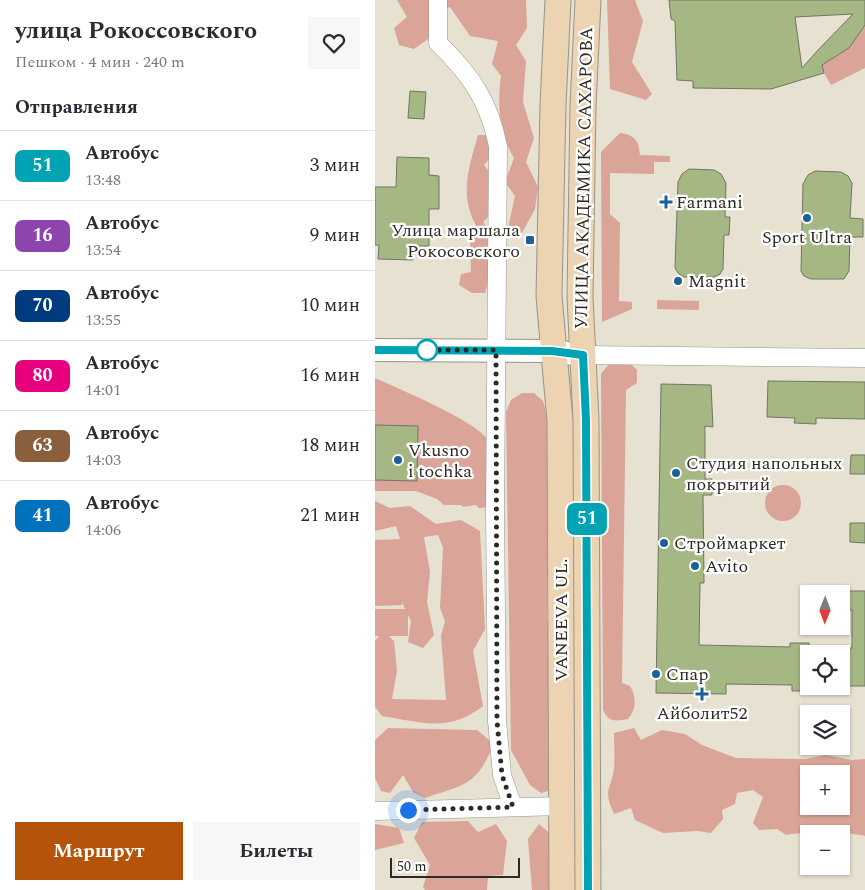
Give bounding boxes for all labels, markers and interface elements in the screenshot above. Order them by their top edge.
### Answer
text: улица Рокоссовского [15,13,257,49]
button: heart [308,17,360,69]
street label: УЛИЦА АКАДЕМИКА САХАРОВА [568,27,600,329]
text: Пешком · 4 мин · 240 m [15,50,185,74]
text: Отправления [15,93,138,122]
text: Автобус [85,139,159,168]
text: 3 мин [310,151,360,180]
text: 51 [32,152,53,179]
text: 13:48 [85,168,121,192]
place label: Farmani [676,189,743,216]
marker: Farmani [660,196,672,208]
text: Автобус [85,209,159,238]
marker: Sport Ultra [801,212,813,224]
place label: Улица маршала Рокосовского [391,217,520,265]
text: 9 мин [310,221,360,250]
text: 16 [32,222,53,249]
place label: Sport Ultra [762,224,852,251]
marker: Улица маршала Рокосовского [524,234,536,246]
text: 13:54 [85,238,121,262]
place label: Magnit [688,268,746,295]
marker: Magnit [672,275,684,287]
text: Автобус [85,279,159,308]
text: 10 мин [300,291,360,320]
text: 70 [32,292,53,319]
text: 13:55 [85,308,121,332]
unlabelled marker [416,339,438,361]
text: Автобус [85,349,159,378]
text: 16 мин [300,361,360,390]
text: 80 [32,362,53,389]
text: 14:01 [85,378,121,402]
text: Автобус [85,419,159,448]
text: 18 мин [300,431,360,460]
text: 63 [32,432,53,459]
place label: Vkusno i tochka [408,437,472,485]
text: 14:03 [85,448,121,472]
place label: Студия напольных покрытий [686,450,842,498]
marker: Vkusno i tochka [392,454,404,466]
marker: Студия напольных покрытий [670,467,682,479]
text: Автобус [85,489,159,518]
text: 21 мин [300,501,360,530]
text: 41 [32,502,53,529]
line badge: 51 [565,503,609,535]
text: 51 [577,505,597,532]
text: 14:06 [85,518,121,542]
place label: Строймаркет [674,530,786,557]
marker: Строймаркет [658,537,670,549]
place label: Avito [705,553,748,580]
street label: VANEEVA UL. [548,558,575,682]
marker: Avito [689,560,701,572]
north arrow [800,585,850,635]
map controls [800,585,850,875]
button: locate [800,645,850,695]
place label: Спар [666,661,709,688]
marker: Спар [650,668,662,680]
marker: Айболит52 [696,688,708,700]
place label: Айболит52 [656,700,748,727]
button: layers [800,705,850,755]
button: + [800,765,850,815]
your location [396,798,421,823]
button: Маршрут [15,822,183,880]
button: Билеты [193,822,360,880]
button: − [800,825,850,875]
scale bar [390,855,520,878]
text: 50 m [397,856,427,877]

